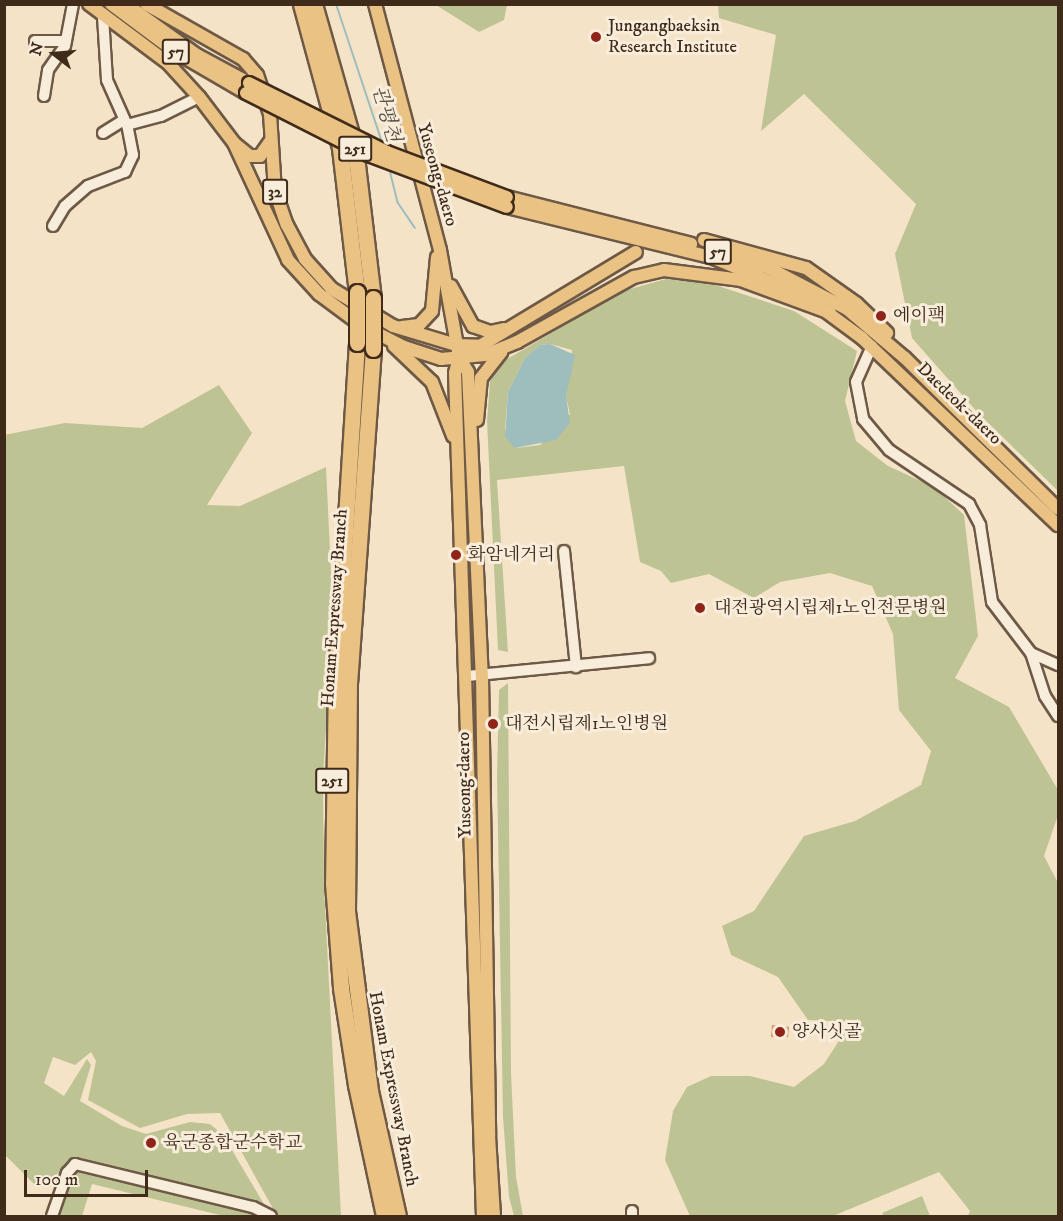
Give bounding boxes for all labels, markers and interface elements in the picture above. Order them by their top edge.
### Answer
place label: Jungangbaeksin Research Institute [608,16,737,58]
north arrow [24,24,84,84]
marker: Jungangbaeksin Research Institute [589,30,603,44]
road number: 57 [161,39,191,65]
text: N [25,40,48,58]
water label: 관평천 [366,83,406,145]
street label: Yuseong-daero [412,121,462,229]
road number: 251 [337,136,373,162]
road number: 32 [262,179,288,205]
road number: 57 [703,239,733,265]
place label: 에이팩 [893,305,945,327]
marker: 에이팩 [874,309,888,323]
street label: Daedeok-daero [912,358,1006,450]
street label: Honam Expressway Branch [317,508,353,708]
place label: 화암네거리 [468,544,555,566]
marker: 화암네거리 [449,548,463,562]
place label: 대전광역시립제1노인전문병원 [714,597,947,619]
marker: 대전광역시립제1노인전문병원 [691,599,709,617]
place label: 대전시립제1노인병원 [505,713,668,735]
marker: 대전시립제1노인병원 [486,717,500,731]
street label: Yuseong-daero [453,732,477,838]
road number: 251 [314,768,350,794]
street label: Honam Expressway Branch [363,990,423,1188]
place label: 양사싯골 [792,1021,862,1043]
marker: 양사싯골 [773,1025,787,1039]
place label: 육군종합군수학교 [163,1132,302,1154]
marker: 육군종합군수학교 [144,1136,158,1150]
scale bar [27,1158,152,1196]
text: 100 m [35,1169,78,1191]

